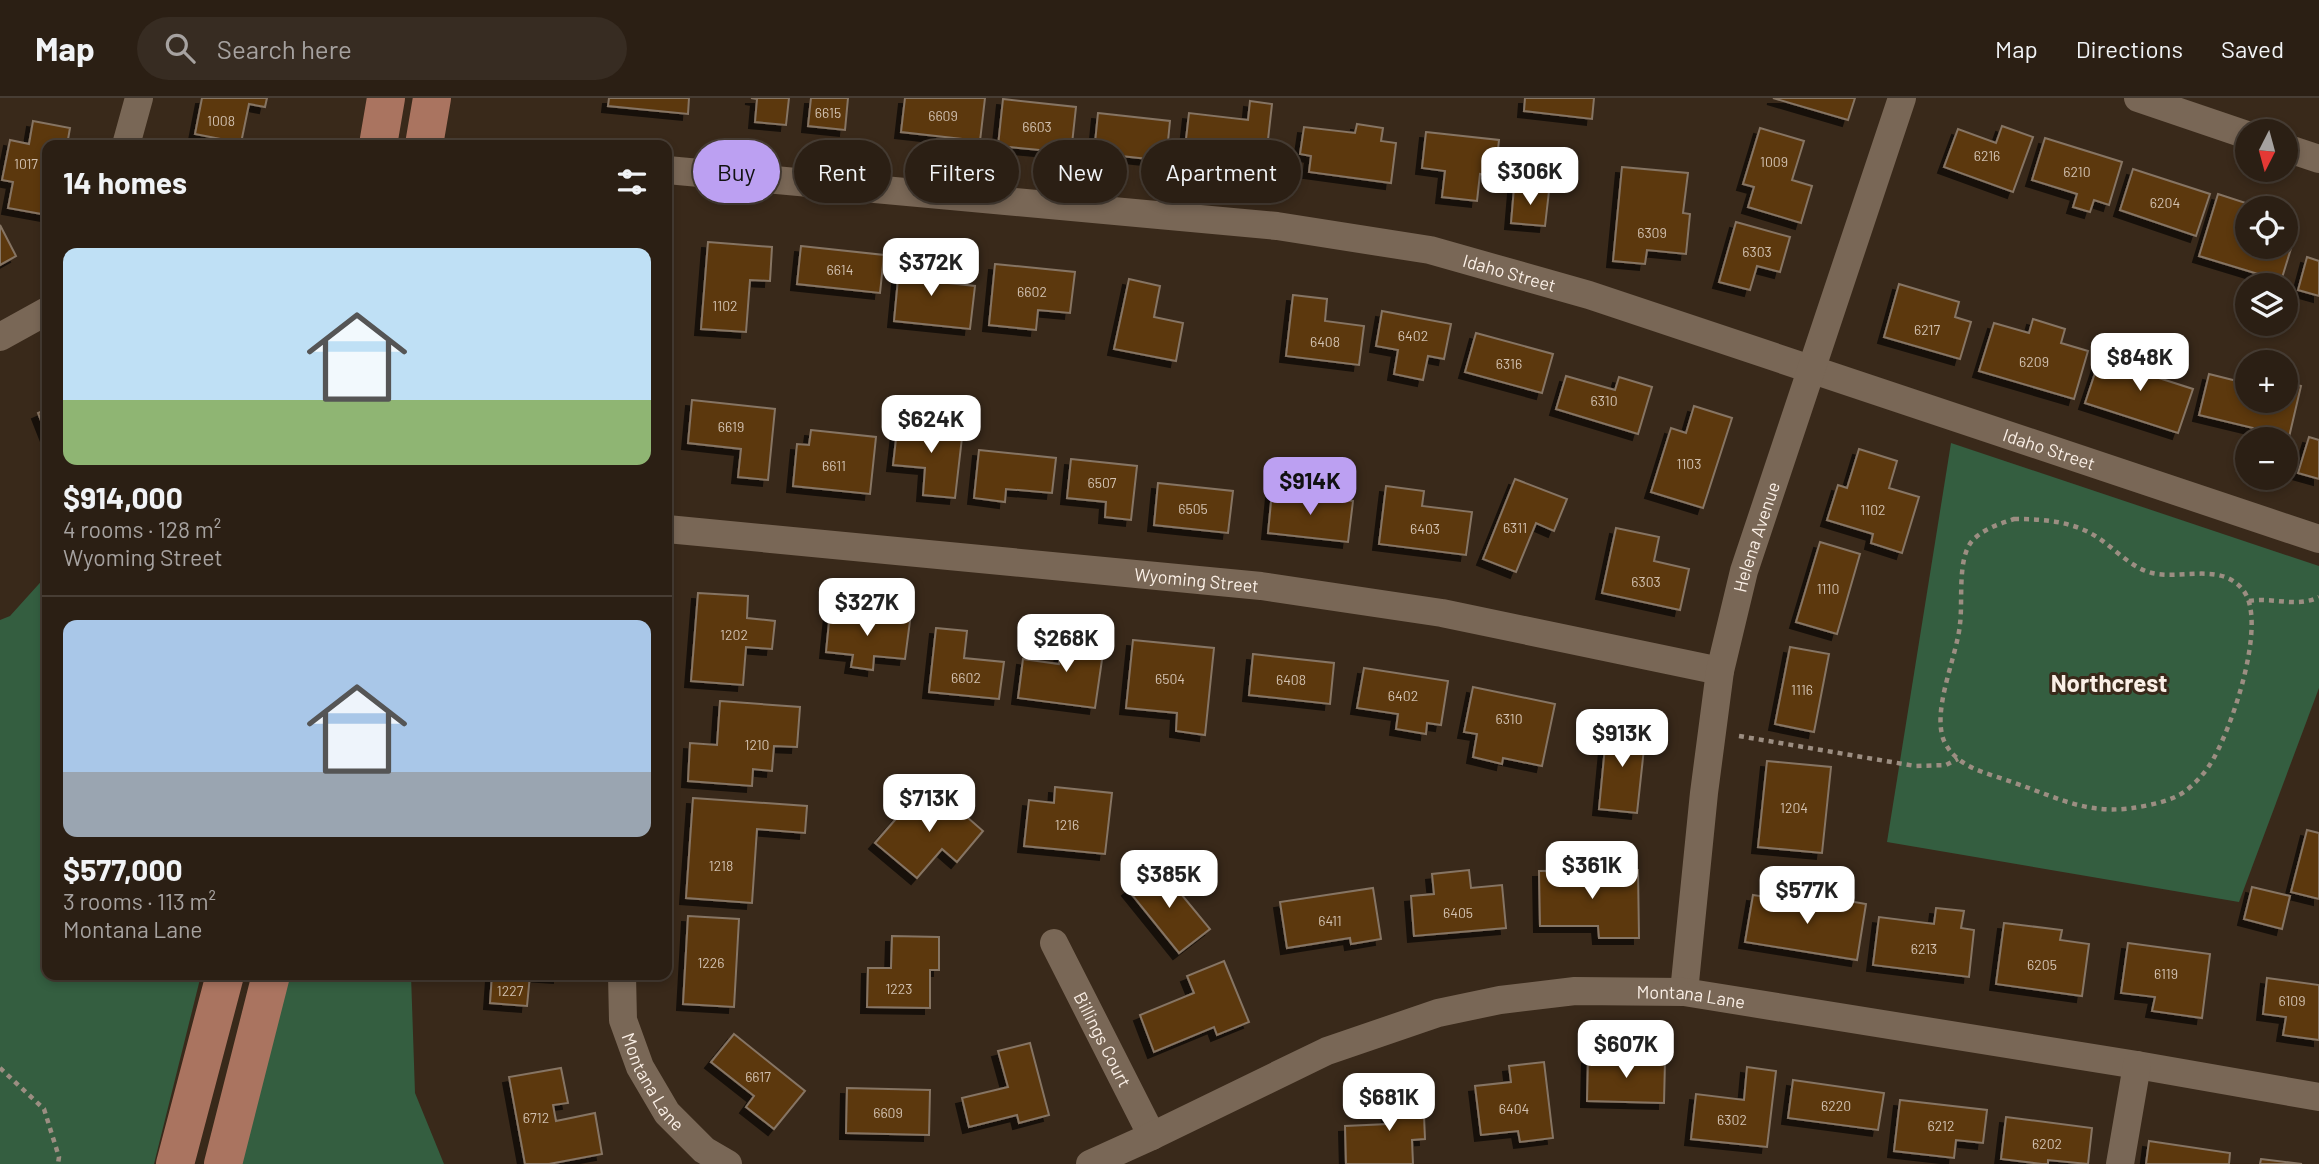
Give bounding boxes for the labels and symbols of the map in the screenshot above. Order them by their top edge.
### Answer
house number: 6615 [815,104,841,121]
house number: 6609 [928,107,958,124]
house number: 1008 [207,112,235,129]
house number: 6603 [1022,118,1052,135]
north arrow [2235,119,2298,182]
house number: 6216 [1974,147,2000,164]
pin: $306K [1481,148,1579,207]
house number: 1009 [1760,153,1788,170]
house number: 1017 [14,155,38,172]
house number: 6210 [2063,163,2091,180]
house number: 6204 [2150,194,2180,211]
house number: 6309 [1637,224,1667,241]
pin: $372K [882,238,980,298]
house number: 6303 [1742,243,1772,260]
street label: Idaho Street [1460,249,1559,296]
house number: 6614 [827,261,853,278]
house number: 6602 [1017,283,1047,300]
house number: 1102 [712,297,738,314]
house number: 6217 [1914,321,1940,338]
house number: 6402 [1398,327,1428,344]
house number: 6408 [1310,333,1340,350]
pin: $848K [2091,334,2189,393]
house number: 6209 [2019,353,2049,370]
house number: 6316 [1496,355,1522,372]
house number: 6310 [1590,392,1618,409]
pin: $624K [882,396,980,455]
house number: 6619 [718,418,744,435]
street label: Idaho Street [2000,423,2098,474]
house number: 1103 [1677,455,1701,472]
house number: 6611 [822,457,846,474]
pin: $914K [1261,458,1359,517]
house number: 6507 [1088,474,1117,491]
street label: Helena Avenue [1728,479,1784,594]
house number: 6505 [1178,500,1208,517]
house number: 1102 [1860,501,1886,518]
house number: 6311 [1503,519,1527,536]
house number: 6403 [1410,520,1440,537]
street label: Wyoming Street [1133,563,1260,597]
house number: 6303 [1631,573,1661,590]
pin: $327K [818,578,916,638]
house number: 1110 [1817,580,1839,597]
pin: $268K [1017,614,1115,674]
house number: 1202 [720,626,748,643]
district label: Northcrest [2051,668,2167,697]
house number: 6602 [951,669,981,686]
house number: 6504 [1155,670,1185,687]
house number: 6408 [1276,671,1306,688]
house number: 1116 [1791,681,1813,698]
house number: 6402 [1388,687,1418,704]
house number: 6310 [1495,710,1523,727]
pin: $913K [1573,710,1671,769]
house number: 1210 [744,736,770,753]
pin: $713K [880,774,978,834]
house number: 1204 [1780,799,1808,816]
house number: 1216 [1055,816,1079,833]
pin: $361K [1543,842,1641,901]
pin: $385K [1120,850,1218,910]
house number: 1218 [709,857,733,874]
pin: $577K [1758,866,1856,926]
house number: 6405 [1443,904,1473,921]
house number: 6411 [1318,912,1342,929]
house number: 6213 [1911,940,1937,957]
house number: 1226 [697,954,725,971]
house number: 6205 [2027,956,2057,973]
house number: 6119 [2154,965,2178,982]
house number: 1223 [885,980,913,997]
street label: Montana Lane [1636,981,1747,1013]
house number: 1227 [497,982,524,999]
street label: Billings Court [1070,988,1136,1091]
house number: 6109 [2278,992,2306,1009]
pin: $607K [1577,1020,1675,1080]
street label: Montana Lane [618,1030,689,1135]
house number: 6617 [745,1068,771,1085]
pin: $681K [1340,1074,1438,1133]
house number: 6220 [1821,1097,1851,1114]
house number: 6404 [1499,1100,1529,1117]
house number: 6609 [873,1104,903,1121]
house number: 6712 [523,1109,549,1126]
house number: 6302 [1717,1111,1747,1128]
house number: 6212 [1928,1117,1954,1134]
house number: 6202 [2032,1135,2062,1152]

